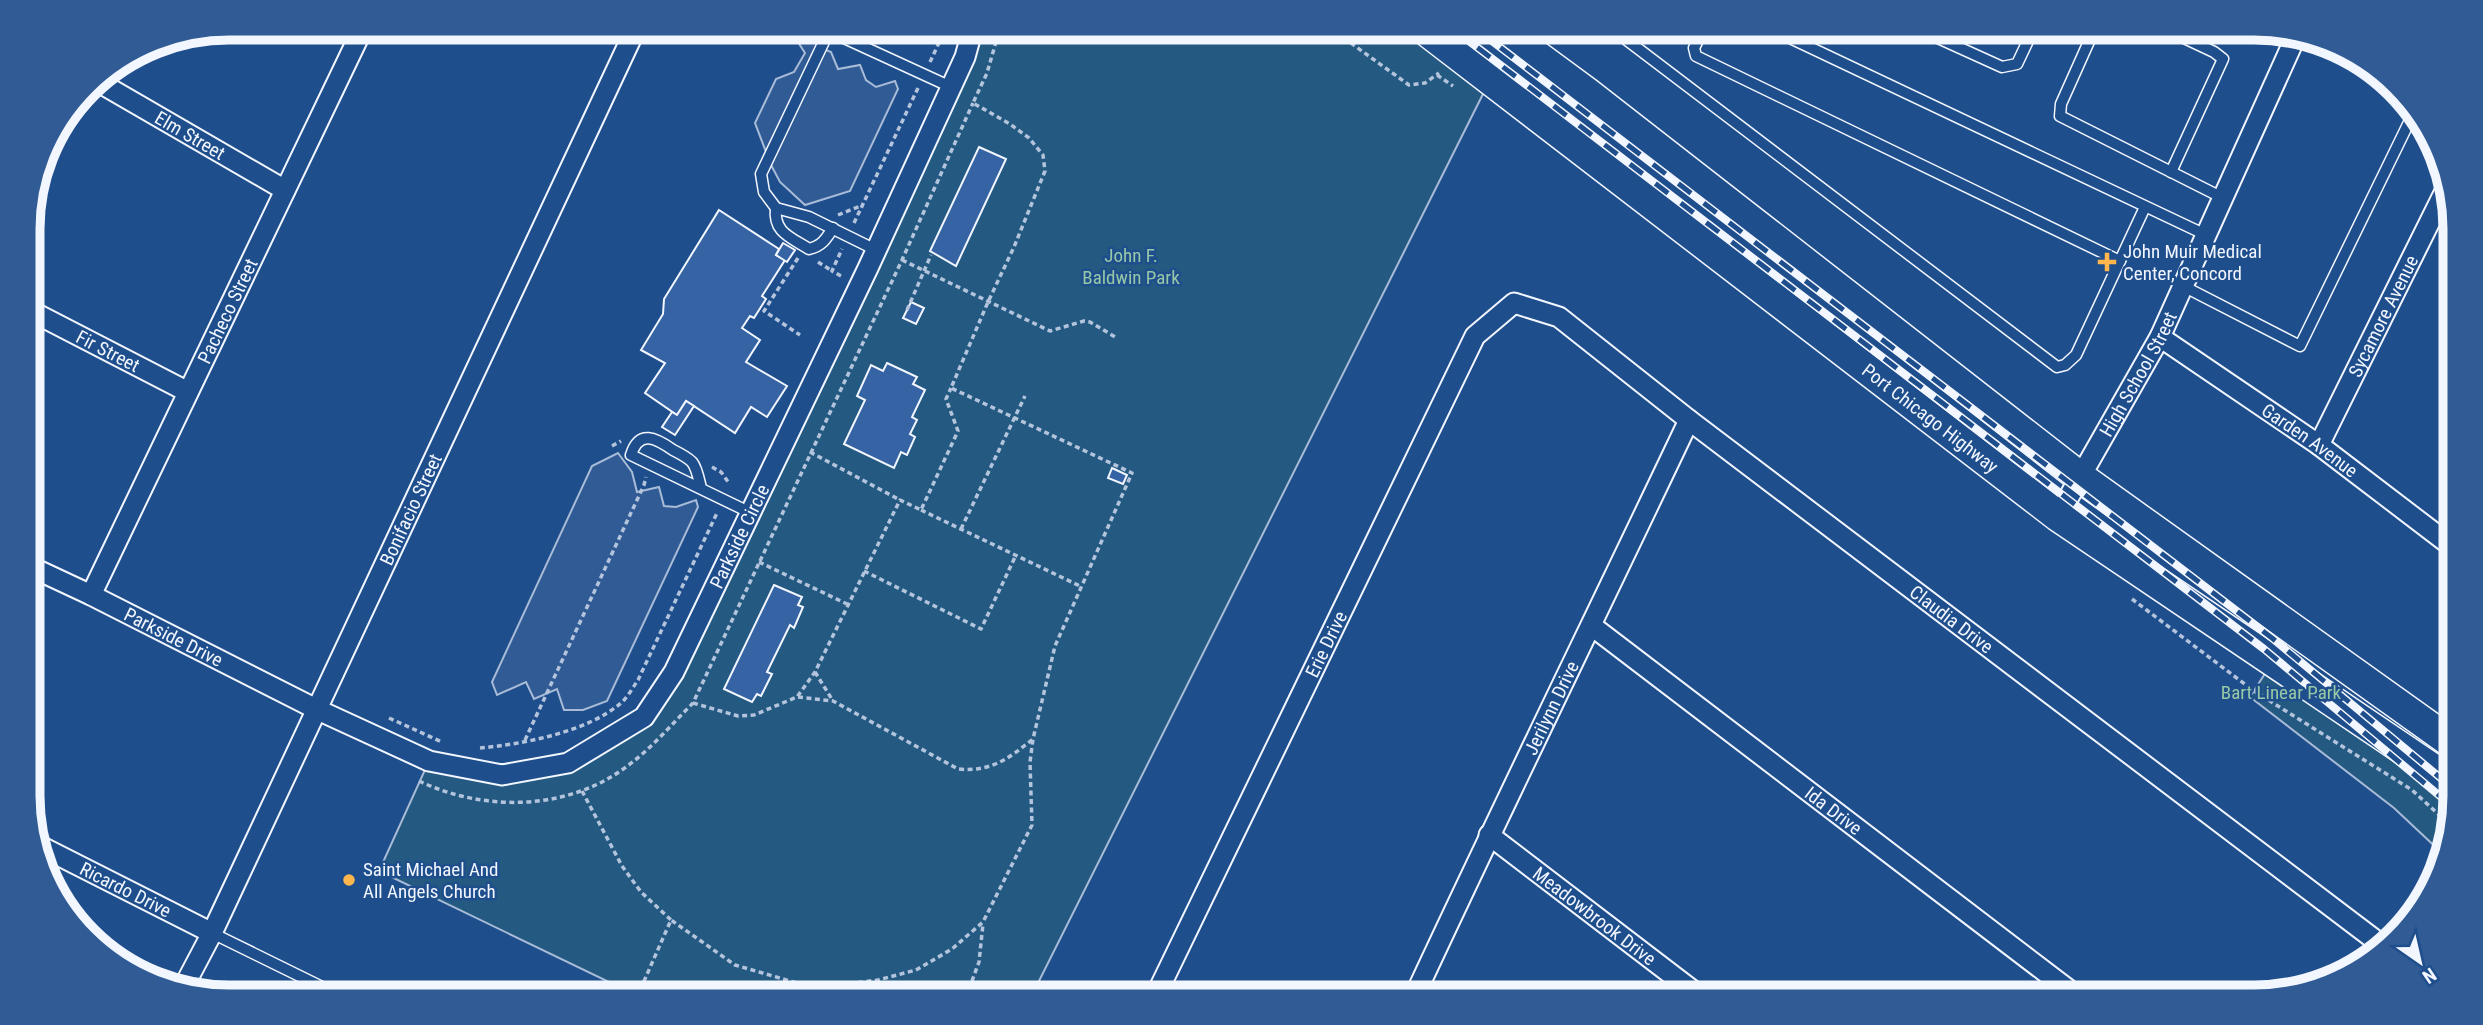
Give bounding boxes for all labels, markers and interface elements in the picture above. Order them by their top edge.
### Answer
street label: Elm Street [151,106,229,164]
place label: John Muir Medical Center, Concord [2123,240,2262,285]
park label: John F. Baldwin Park [1082,244,1180,289]
street label: Sycamore Avenue [2343,251,2423,381]
marker: John Muir Medical Center, Concord [2097,252,2117,272]
street label: Pacheco Street [192,255,262,367]
street label: High School Street [2094,308,2181,441]
street label: Fir Street [73,325,144,377]
street label: Port Chicago Highway [1858,358,2003,478]
street label: Garden Avenue [2258,398,2363,482]
street label: Bonifacio Street [375,450,446,569]
street label: Parkside Circle [704,480,774,592]
street label: Claudia Drive [1905,580,1998,658]
street label: Parkside Drive [120,602,227,671]
street label: Erie Drive [1300,607,1352,681]
street label: Jerilynn Drive [1519,657,1583,758]
park label: Bart Linear Park [2221,681,2342,704]
street label: Ida Drive [1801,781,1867,840]
street label: Ricardo Drive [76,857,175,922]
place label: Saint Michael And All Angels Church [363,858,498,903]
street label: Meadowbrook Drive [1529,861,1661,970]
marker: Saint Michael And All Angels Church [341,872,357,888]
north arrow [2385,927,2455,997]
text: N [2418,963,2440,988]

